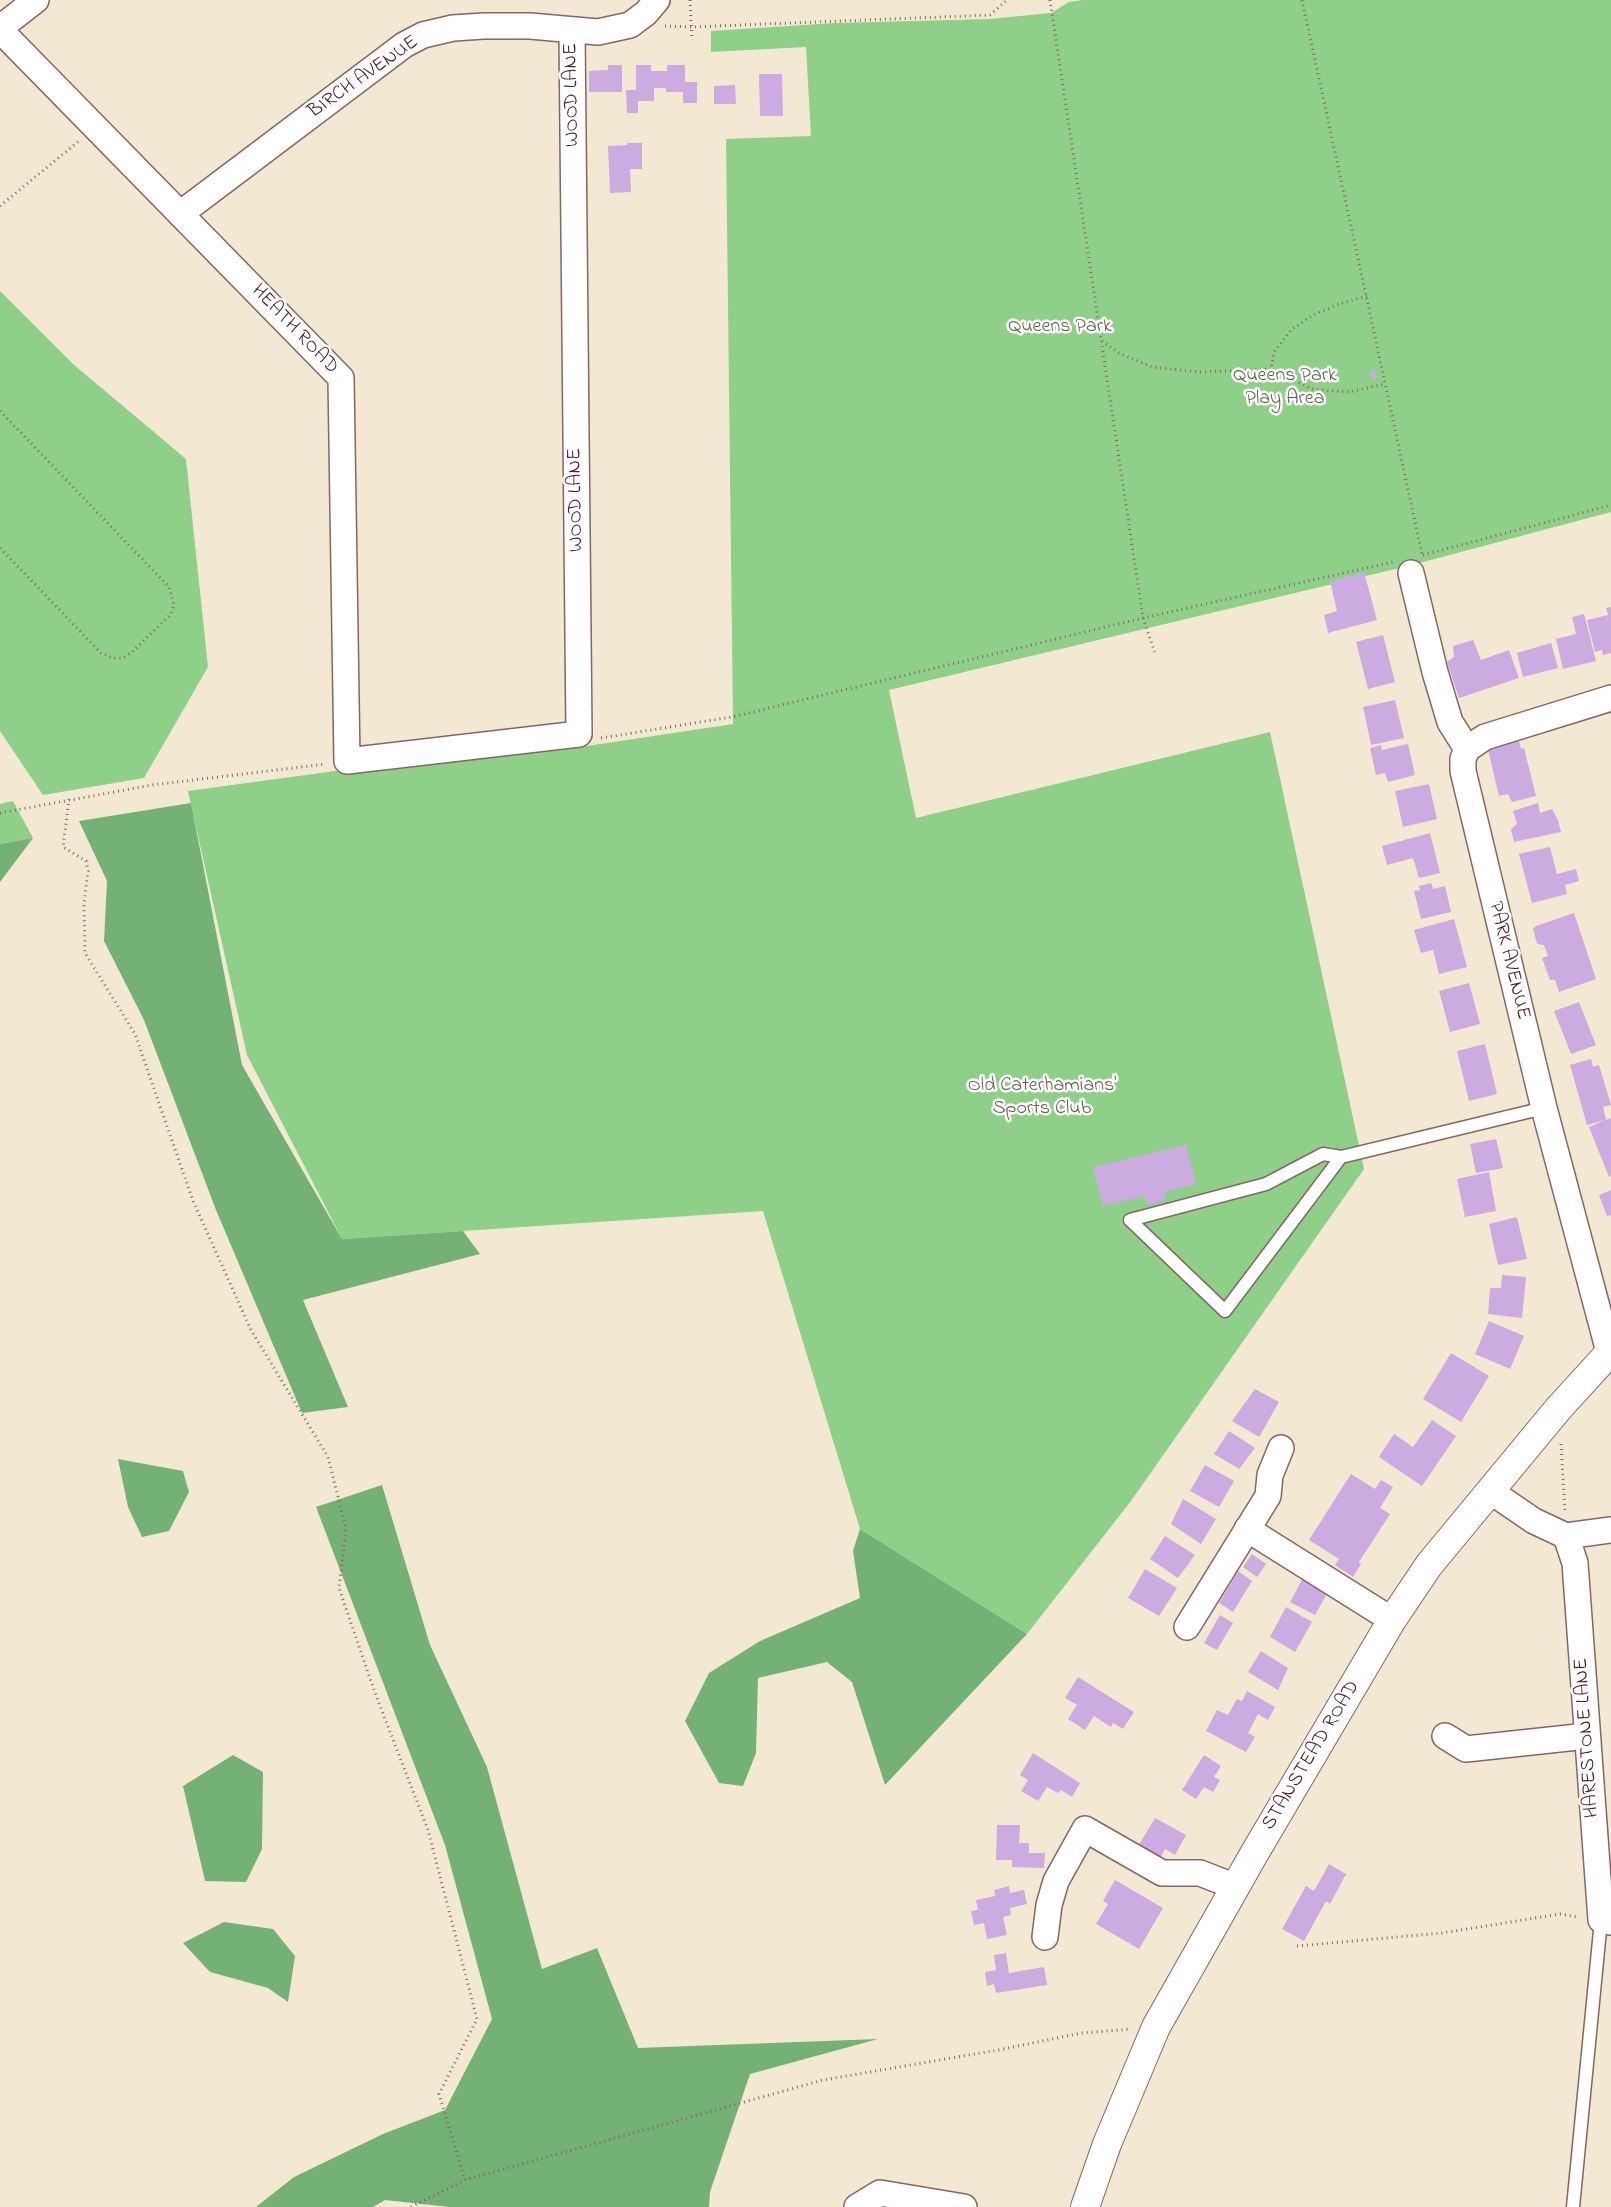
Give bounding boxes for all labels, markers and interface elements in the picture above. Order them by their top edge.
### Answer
street label: BIRCH AVENUE [304,31,424,125]
street label: WOOD LANE [560,43,586,147]
street label: HEATH ROAD [245,280,343,380]
park label: Queens Park [1008,316,1112,340]
park label: Queens Park Play Area [1233,365,1337,412]
street label: WOOD LANE [564,448,590,552]
street label: PARK AVENUE [1482,900,1534,1022]
park label: Old Caterhamians' Sports Club [968,1075,1116,1122]
street label: HARESTONE LANE [1570,1657,1606,1819]
street label: STANSTEAD ROAD [1258,1677,1366,1835]

